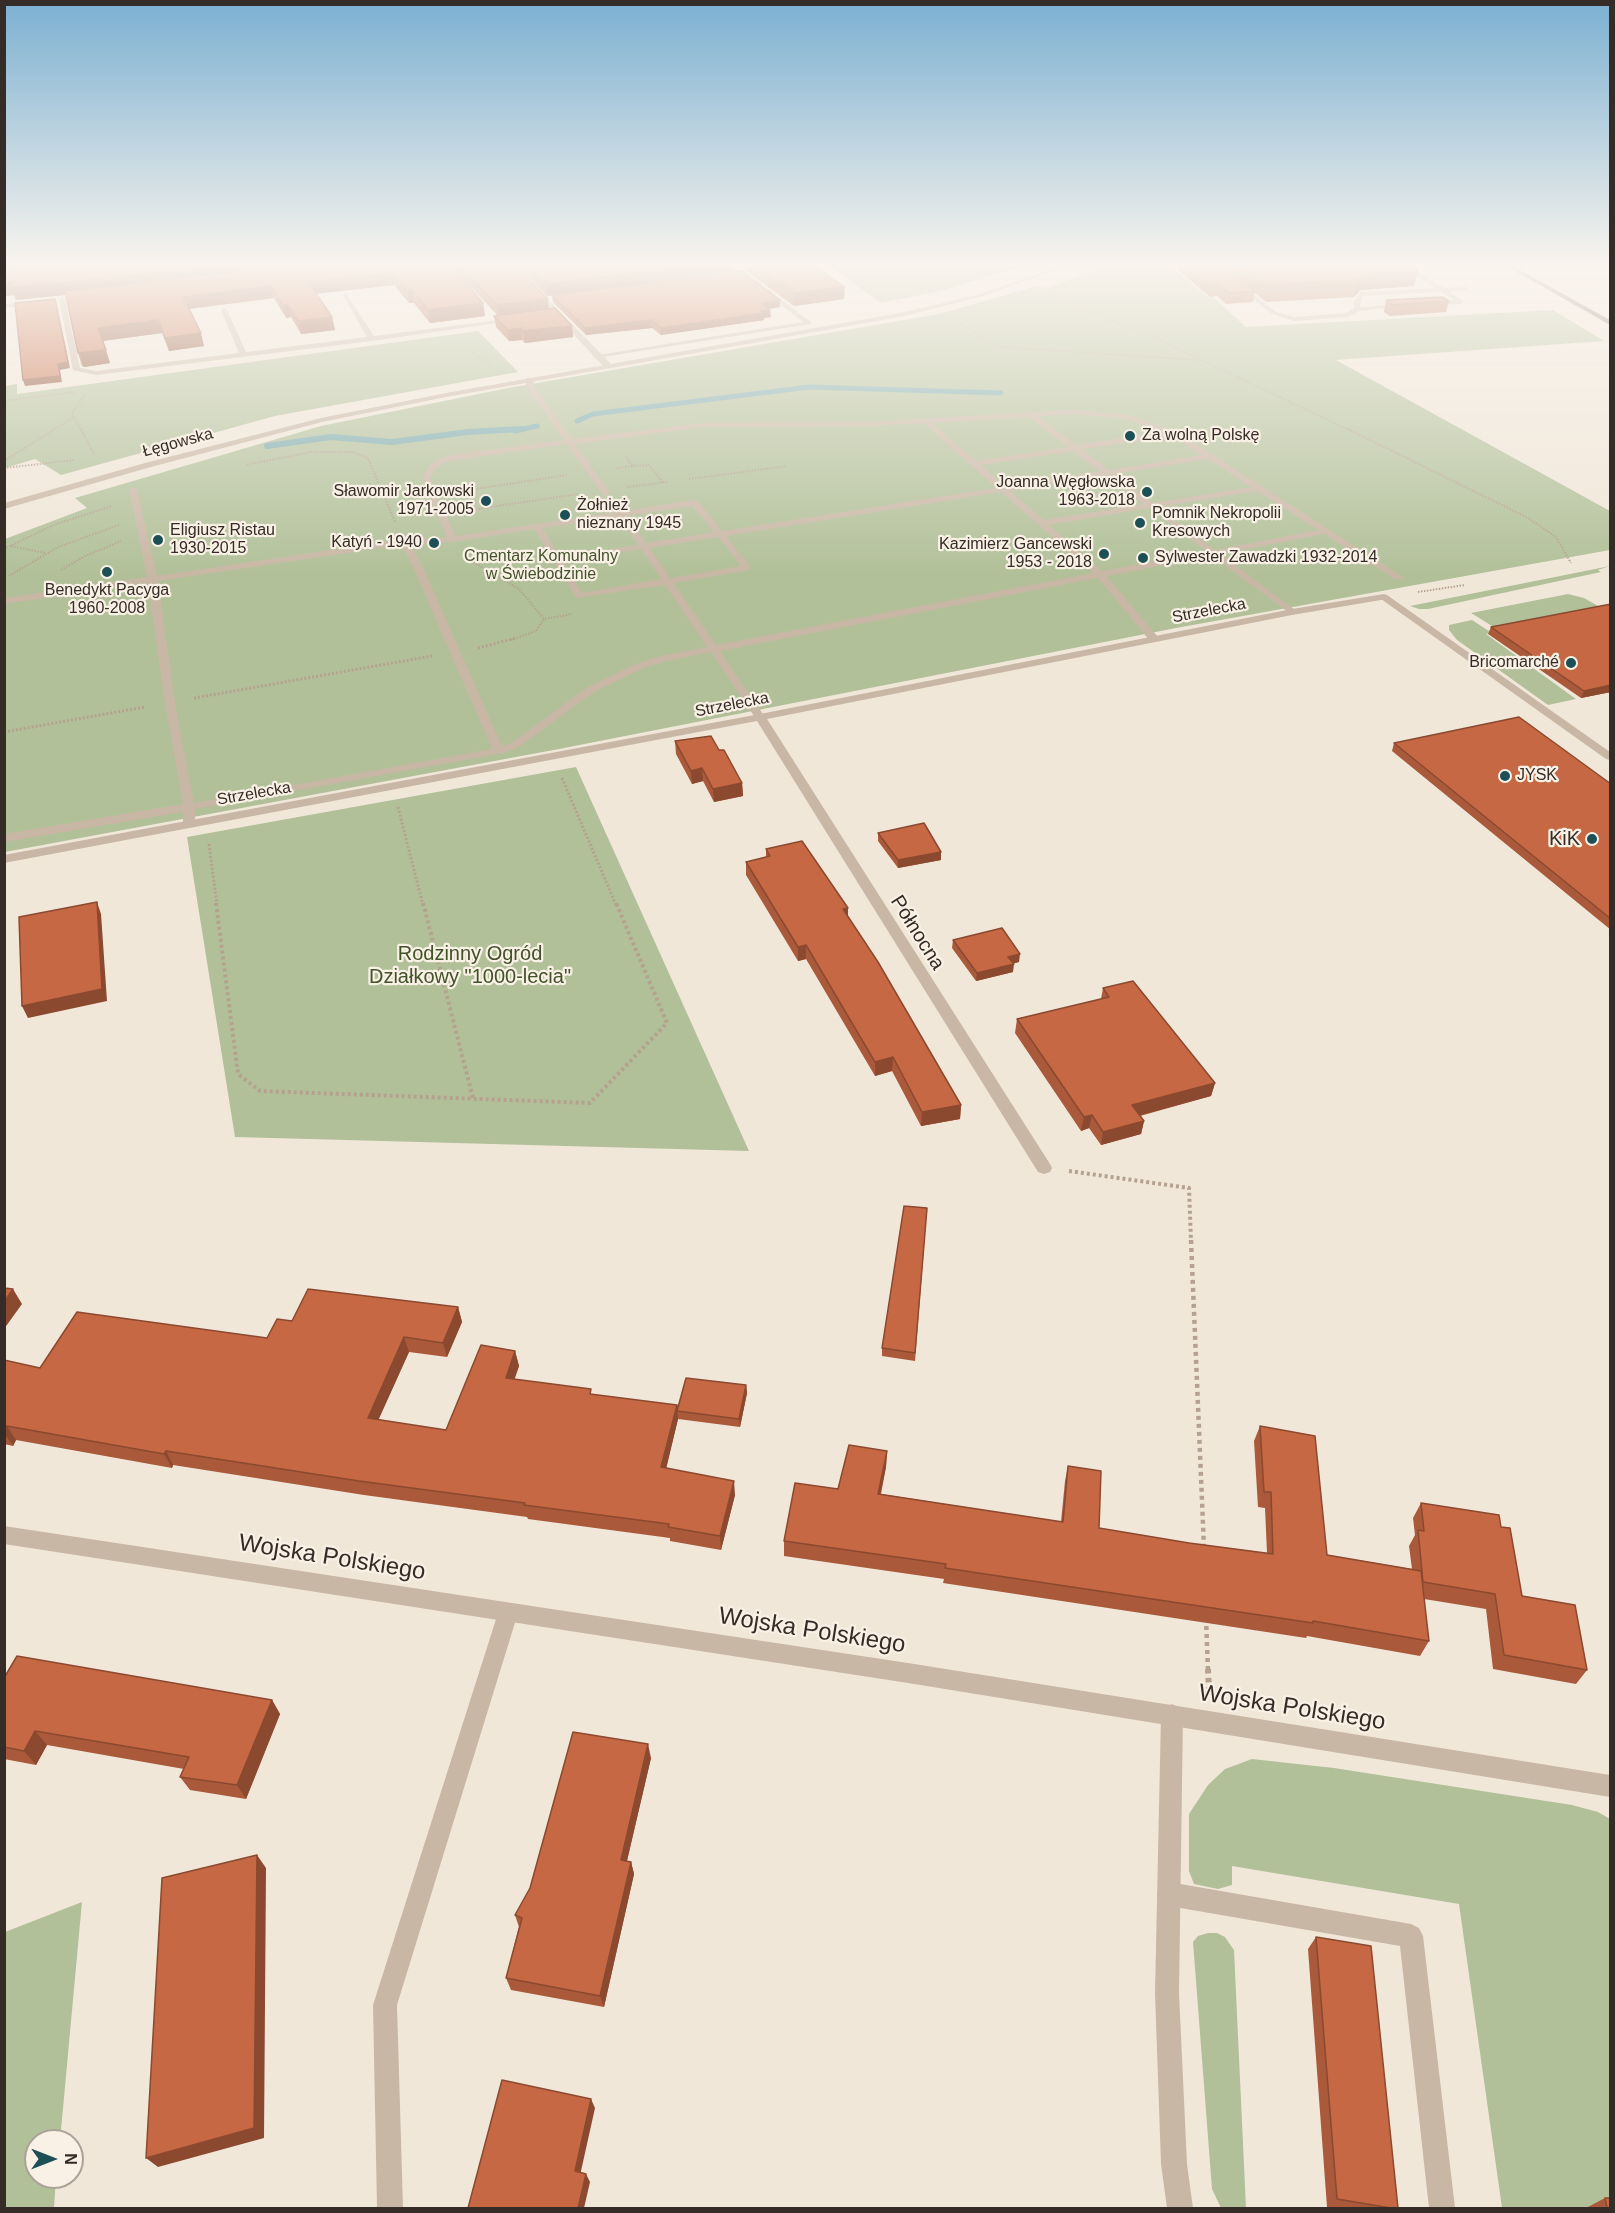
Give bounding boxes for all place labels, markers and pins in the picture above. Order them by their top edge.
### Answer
place label: Za wolną Polskę [1142,426,1259,446]
marker: Za wolną Polskę [1123,429,1137,443]
place label: Joanna Węgłowska 1963-2018 [996,473,1135,511]
place label: Sławomir Jarkowski 1971-2005 [334,482,474,520]
marker: Joanna Węgłowska 1963-2018 [1140,485,1154,499]
marker: Sławomir Jarkowski 1971-2005 [479,494,493,508]
place label: Żołnież nieznany 1945 [577,496,681,534]
place label: Pomnik Nekropolii Kresowych [1152,504,1281,542]
marker: Żołnież nieznany 1945 [558,508,572,522]
marker: Pomnik Nekropolii Kresowych [1133,516,1147,530]
place label: Eligiusz Ristau 1930-2015 [170,521,275,559]
marker: Eligiusz Ristau 1930-2015 [151,533,165,547]
place label: Katyń - 1940 [331,533,422,553]
place label: Kazimierz Gancewski 1953 - 2018 [939,535,1092,573]
marker: Katyń - 1940 [427,536,441,550]
marker: Kazimierz Gancewski 1953 - 2018 [1097,547,1111,561]
place label: Sylwester Zawadzki 1932-2014 [1155,548,1377,568]
marker: Sylwester Zawadzki 1932-2014 [1136,551,1150,565]
marker: Benedykt Pacyga 1960-2008 [100,565,114,579]
place label: Benedykt Pacyga 1960-2008 [45,581,169,619]
place label: Bricomarché [1469,653,1559,673]
marker: Bricomarché [1564,656,1578,670]
place label: JYSK [1517,766,1557,786]
marker: JYSK [1498,769,1512,783]
place label: KiK [1549,827,1580,851]
marker: KiK [1585,832,1599,846]

